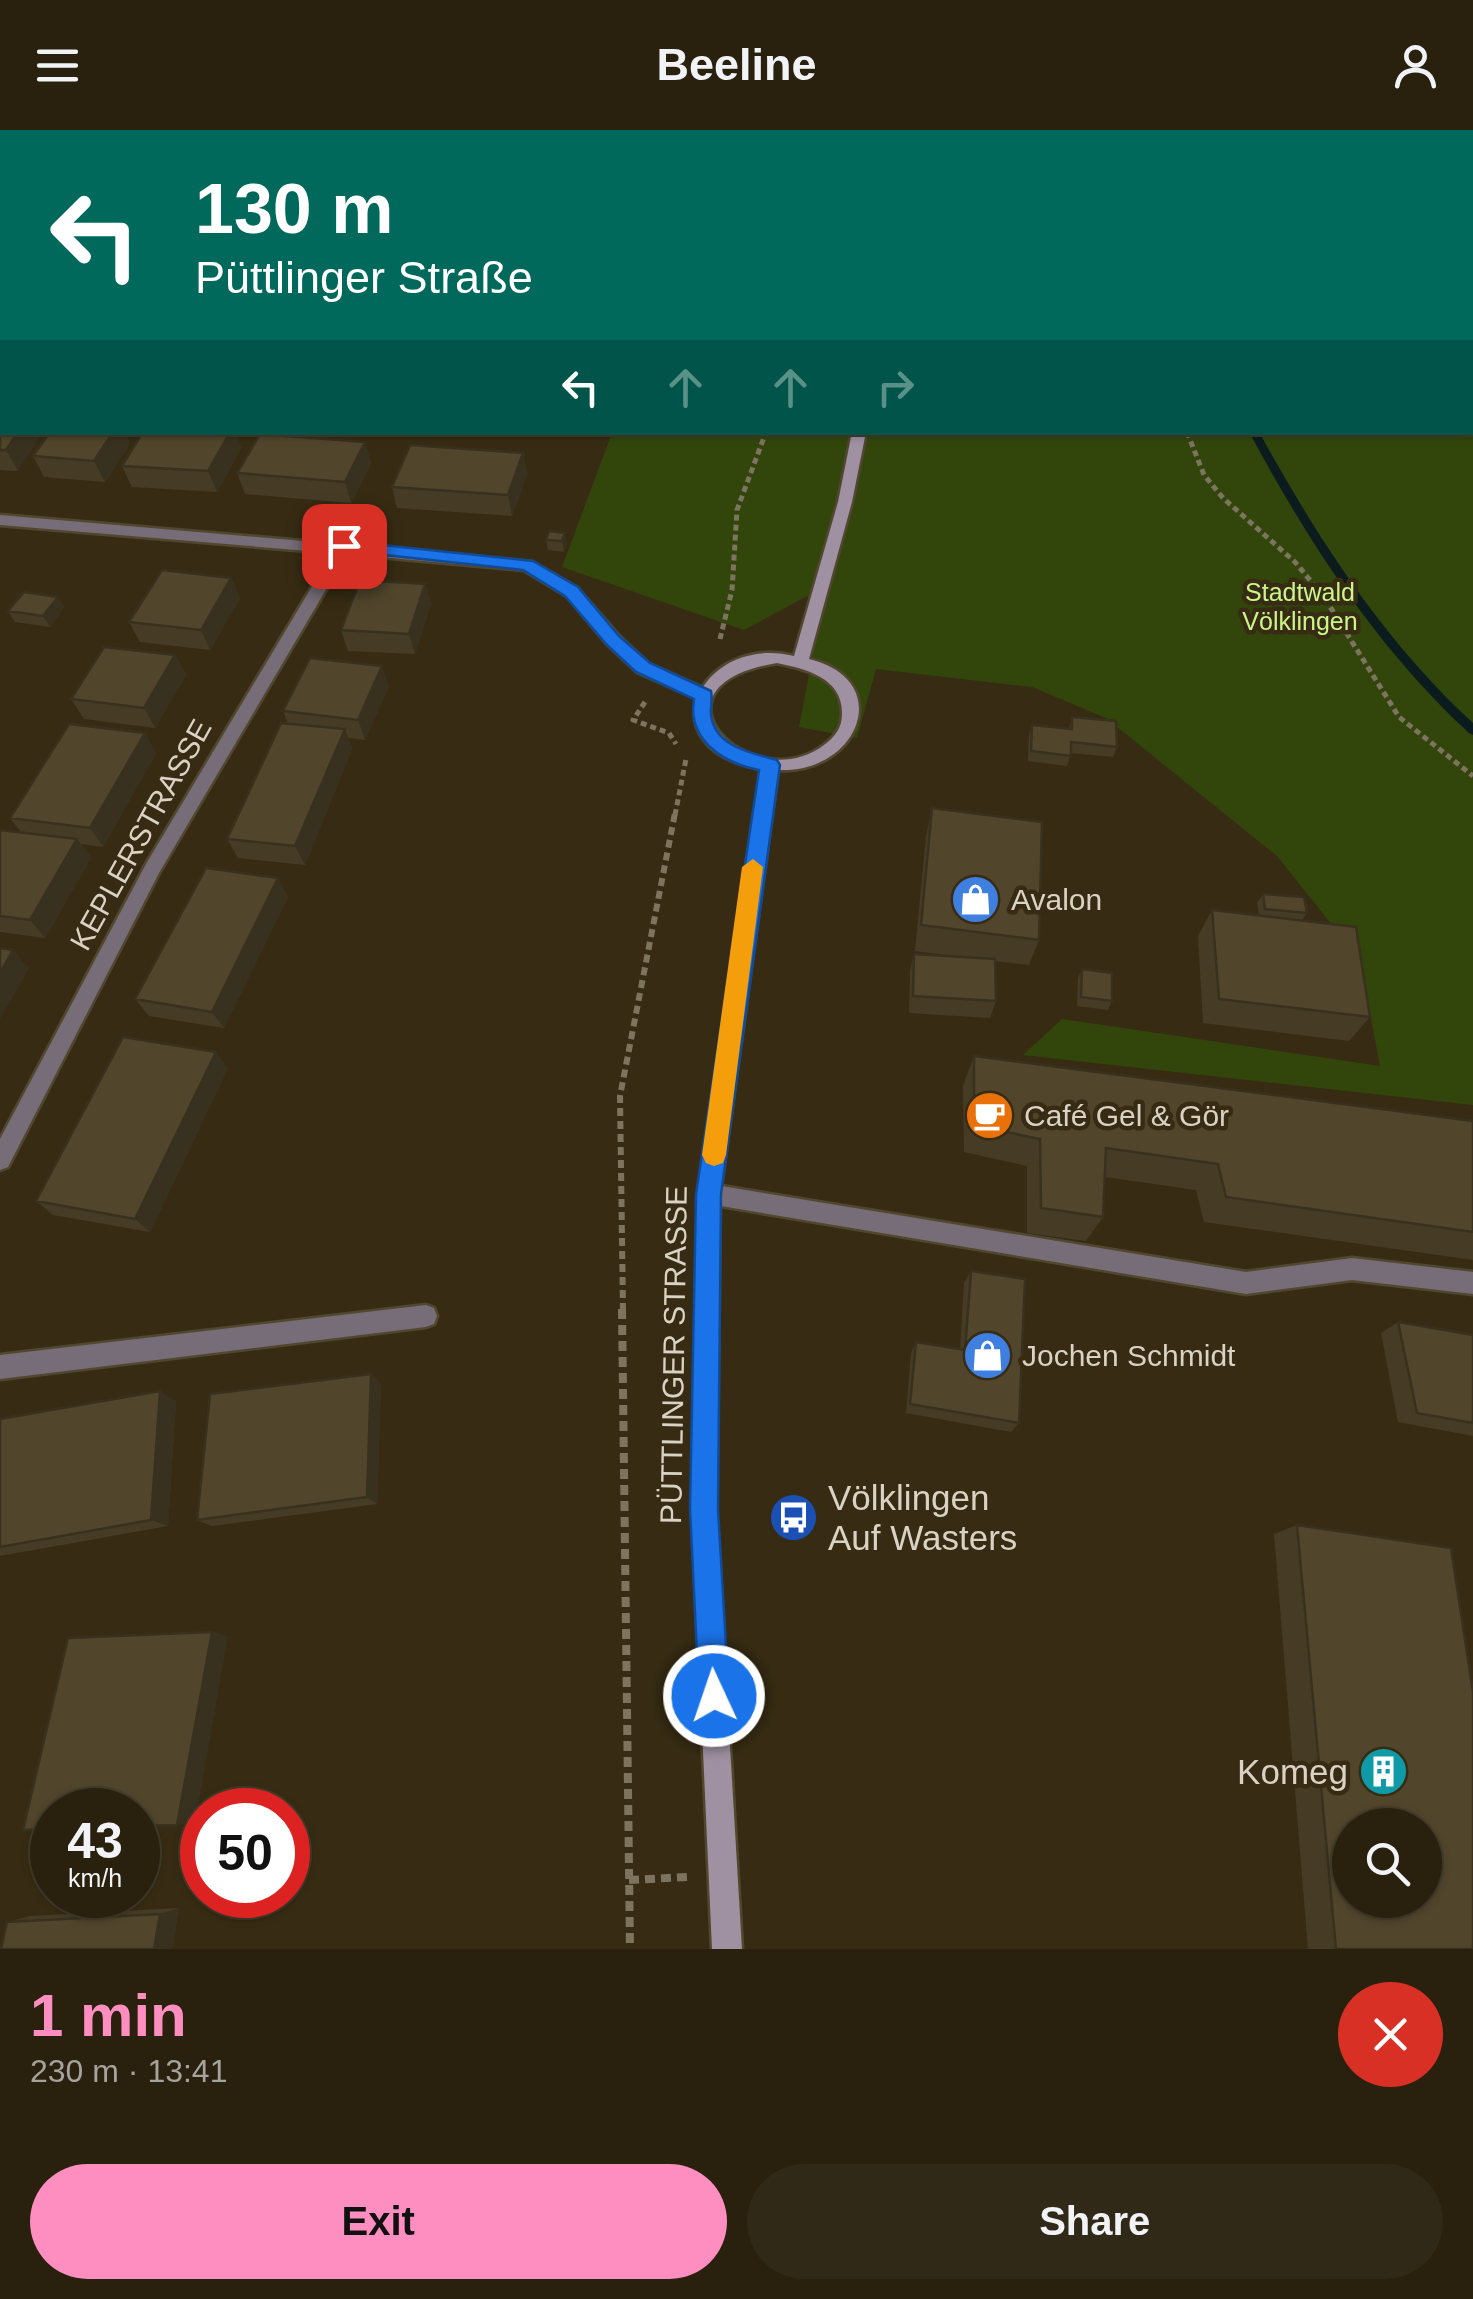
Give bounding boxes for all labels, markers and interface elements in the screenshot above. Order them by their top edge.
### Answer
icon: menu [30,38,85,93]
icon: person [1388,38,1443,93]
text: Beeline [656,39,817,90]
icon: left [30,170,160,300]
text: 130 m [195,170,393,248]
text: Püttlinger Straße [195,252,533,303]
icon: left [553,360,608,415]
icon: ahead [658,360,713,415]
icon: ahead [763,360,818,415]
icon: right [868,360,923,415]
pin [302,504,387,589]
icon: arrive [317,519,372,574]
park label: Stadtwald Völklingen [1242,578,1358,635]
street label: KEPLERSTRASSE [63,714,218,956]
shop icon: Avalon [950,874,1002,926]
place label: Avalon [1011,883,1102,916]
cafe icon: Café Gel & Gör [963,1090,1015,1142]
place label: Café Gel & Gör [1024,1099,1229,1132]
street label: PÜTTLINGER STRASSE [654,1186,693,1524]
shop icon: Jochen Schmidt [961,1330,1013,1382]
place label: Jochen Schmidt [1022,1339,1236,1372]
place label: Völklingen Auf Wasters [828,1478,1017,1557]
bus stop icon: Völklingen Auf Wasters [767,1492,819,1544]
position arrow [662,1644,766,1748]
building icon: Komeg [1357,1746,1409,1798]
place label: Komeg [1237,1752,1348,1791]
speed limit sign: 50 [180,1788,310,1918]
map controls [1332,1808,1442,1918]
button: search [1332,1808,1442,1918]
text: 43 [67,1813,123,1869]
text: km/h [68,1864,122,1892]
text: 1 min [30,1982,187,2049]
button: close [1338,1982,1443,2087]
text: 230 m · 13:41 [30,2053,227,2089]
button: Exit [30,2164,727,2279]
button: Share [747,2164,1443,2279]

